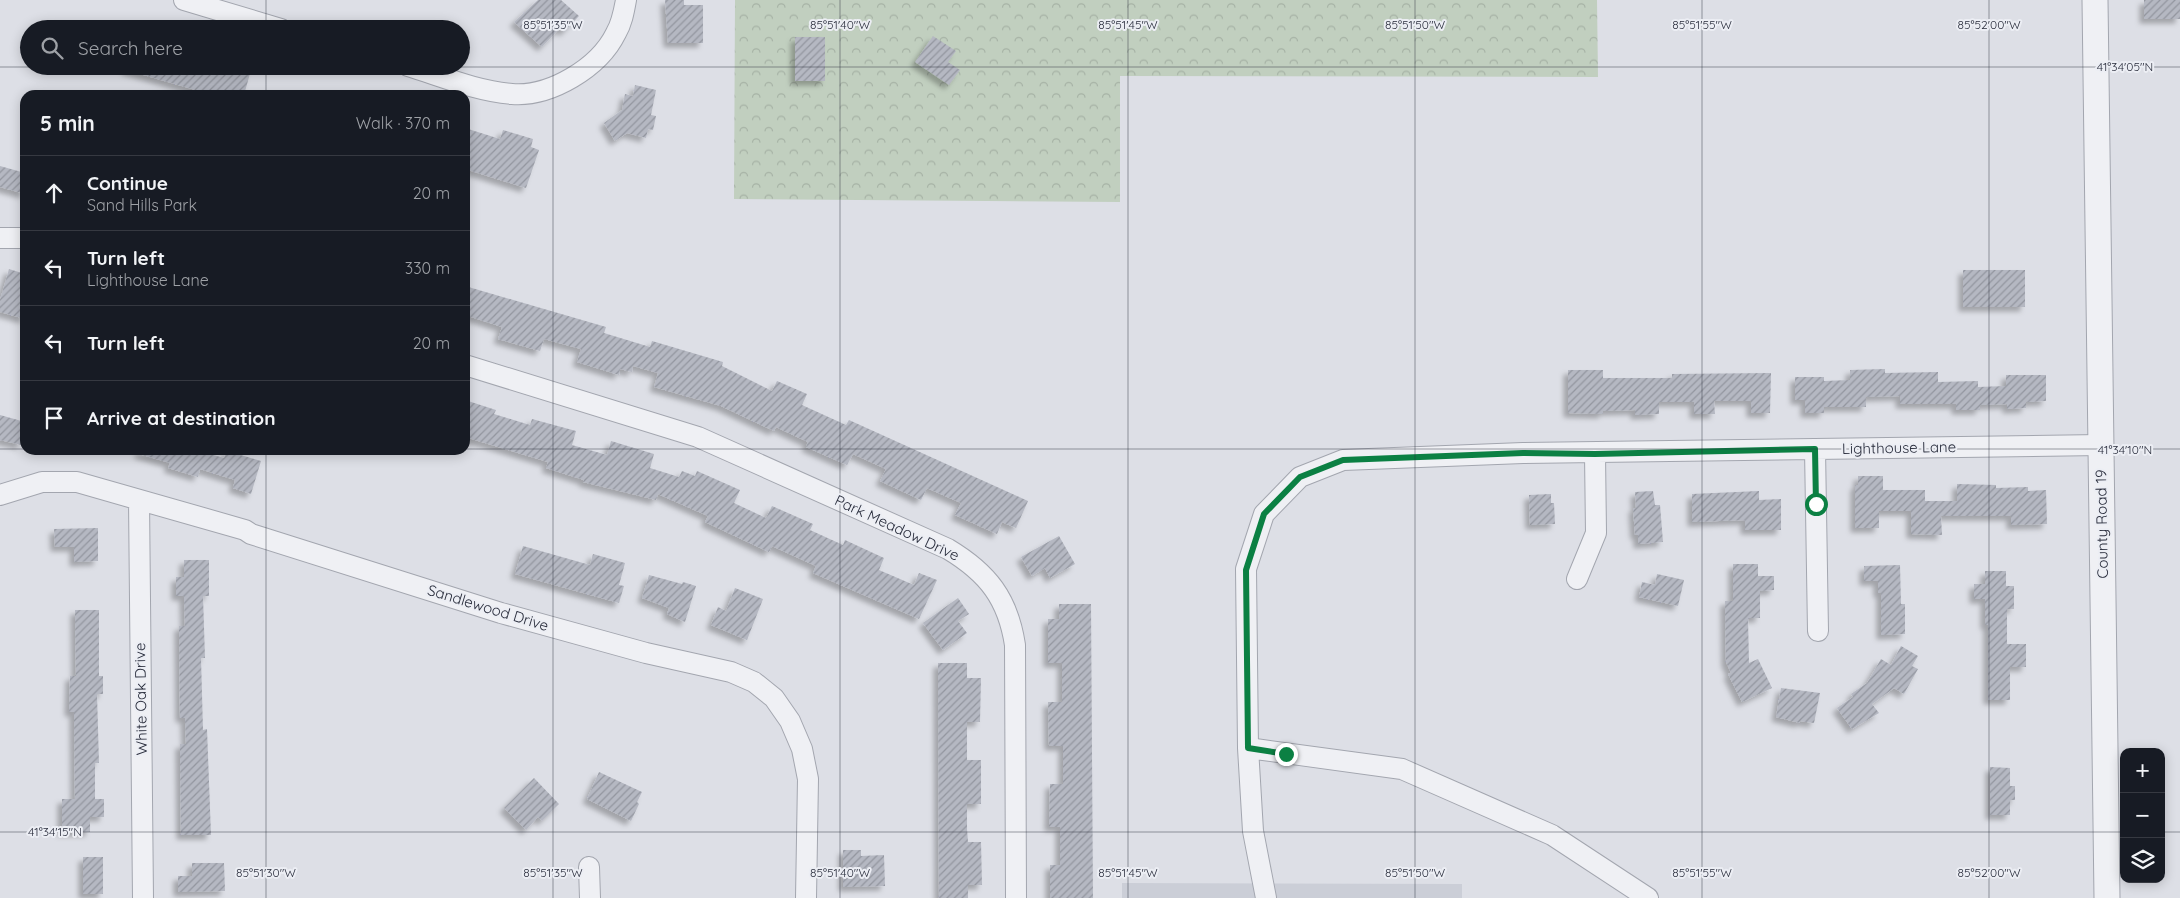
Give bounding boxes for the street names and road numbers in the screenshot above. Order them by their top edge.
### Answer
street label: Lighthouse Lane [1842,437,1956,458]
street label: County Road 19 [2091,469,2112,579]
street label: Park Meadow Drive [832,490,963,565]
street label: Sandlewood Drive [425,580,551,635]
street label: White Oak Drive [130,643,151,755]

